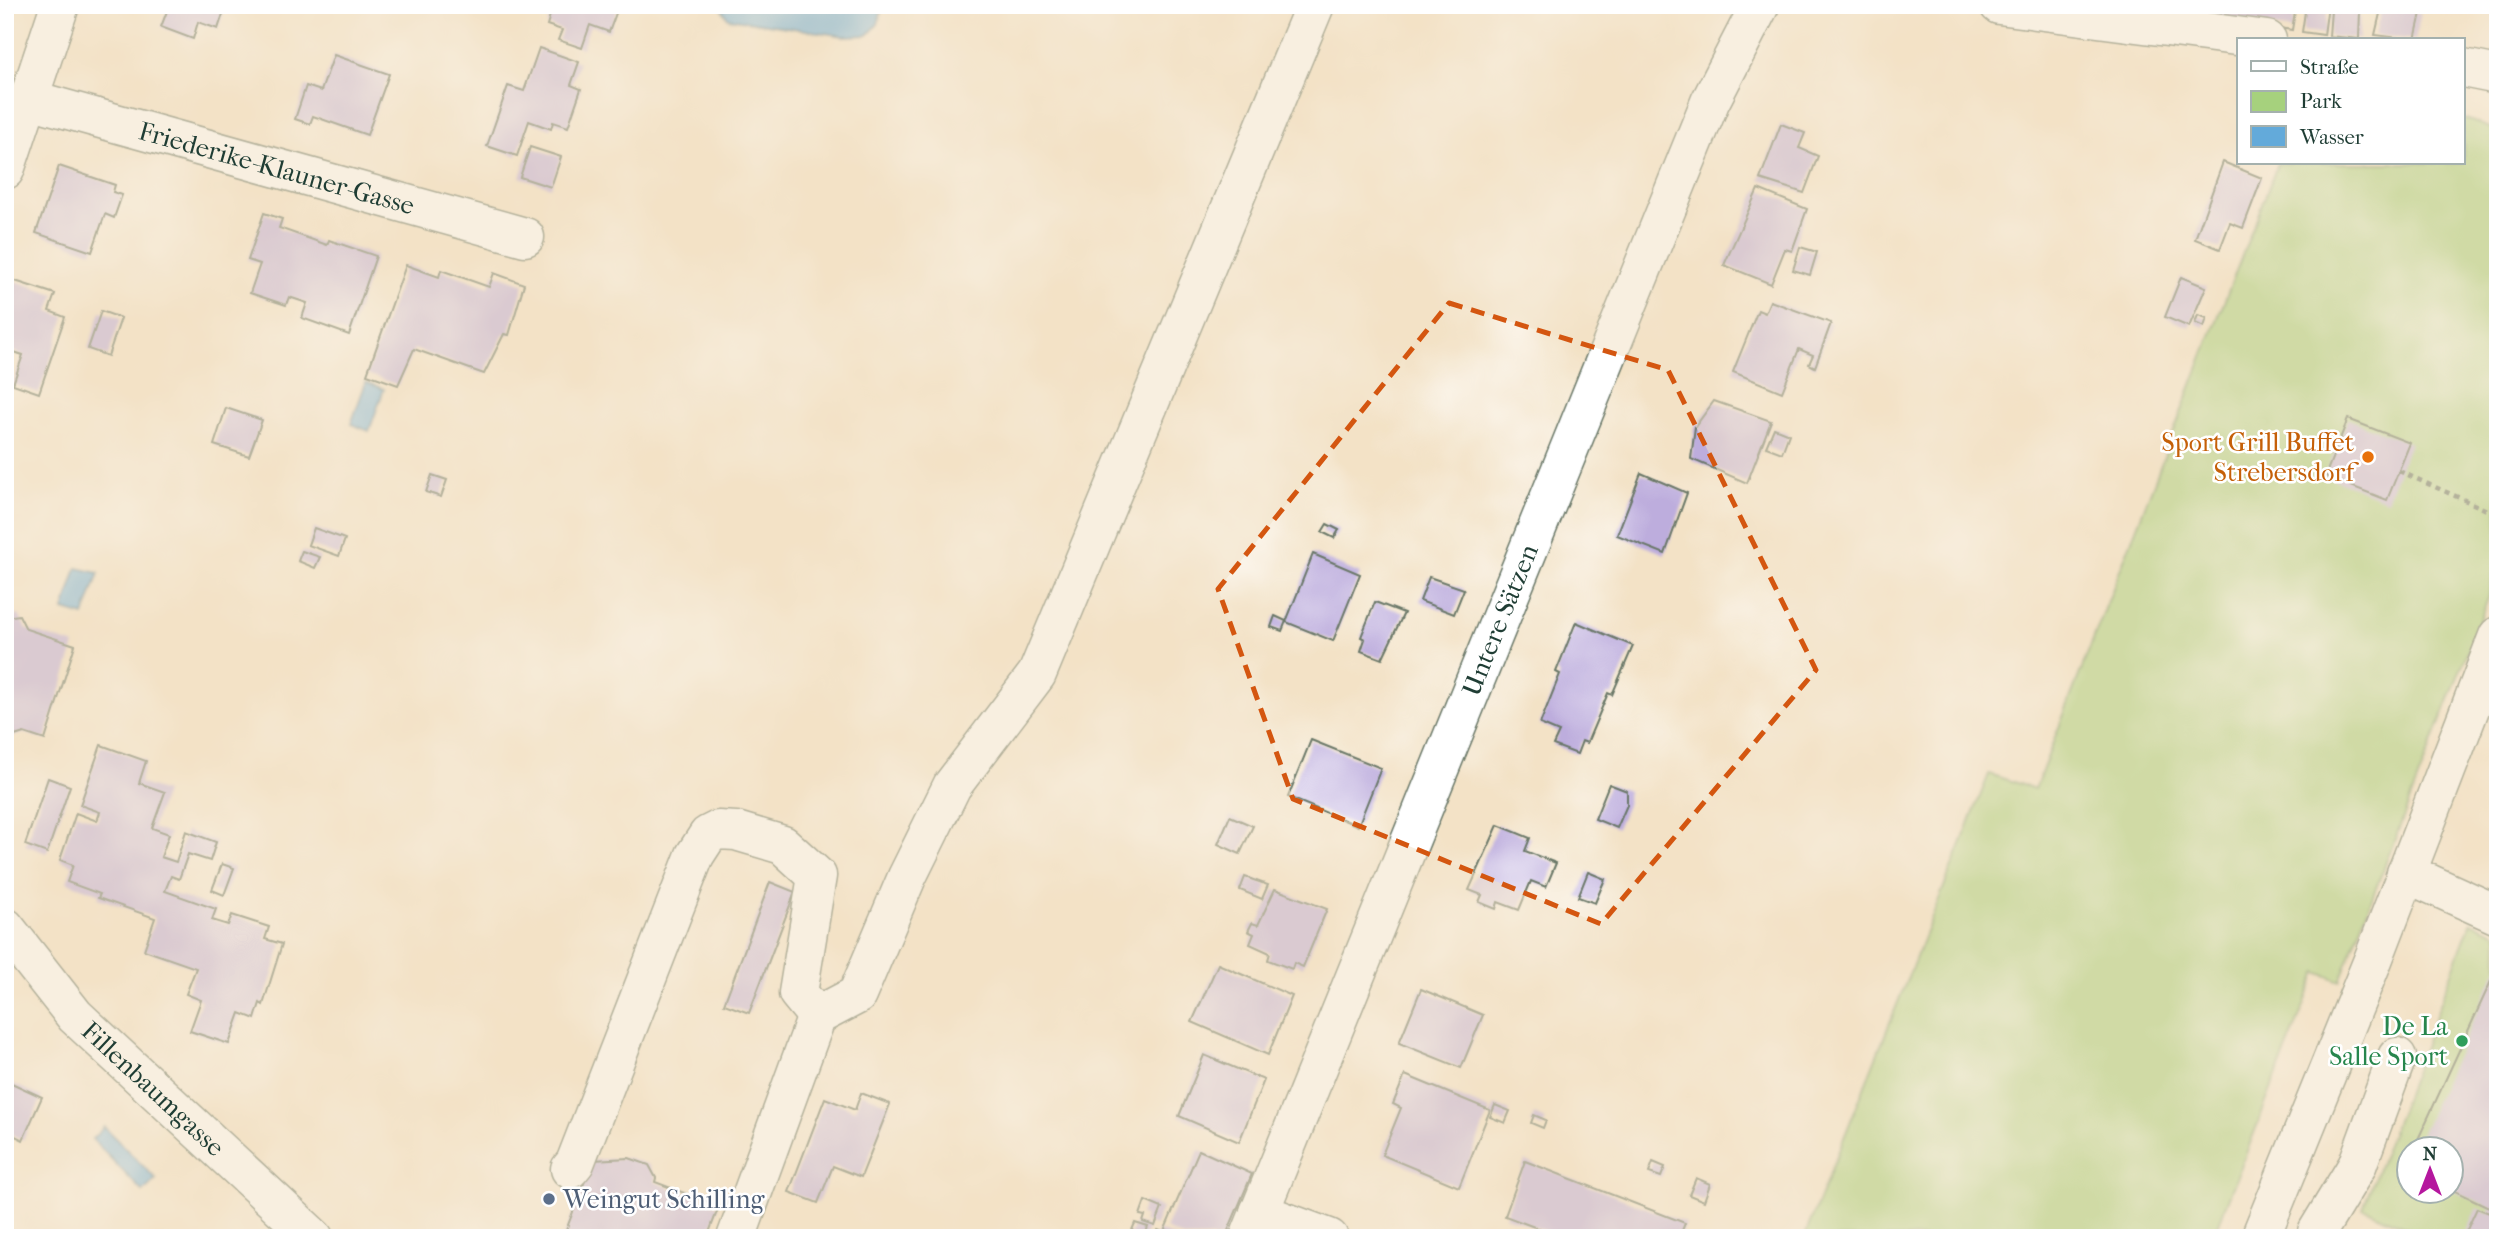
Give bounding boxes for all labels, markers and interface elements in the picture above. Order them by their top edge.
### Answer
legend [2237,38,2464,164]
text: Straße [2300,55,2359,79]
text: Park [2300,89,2342,113]
street label: Friederike-Klauner-Gasse [135,115,418,221]
text: Wasser [2299,125,2364,149]
place label: Sport Grill Buffet Strebersdorf [2161,427,2359,488]
marker: Sport Grill Buffet Strebersdorf [2360,449,2376,465]
street label: Untere Sätzen [1455,540,1544,700]
place label: De La Salle Sport [2329,1011,2449,1072]
street label: Fillenbaumgasse [75,1015,231,1163]
marker: De La Salle Sport [2454,1033,2470,1049]
north arrow [2394,1134,2464,1204]
text: N [2423,1143,2438,1165]
place label: Weingut Schilling [562,1184,765,1215]
marker: Weingut Schilling [541,1191,557,1207]

